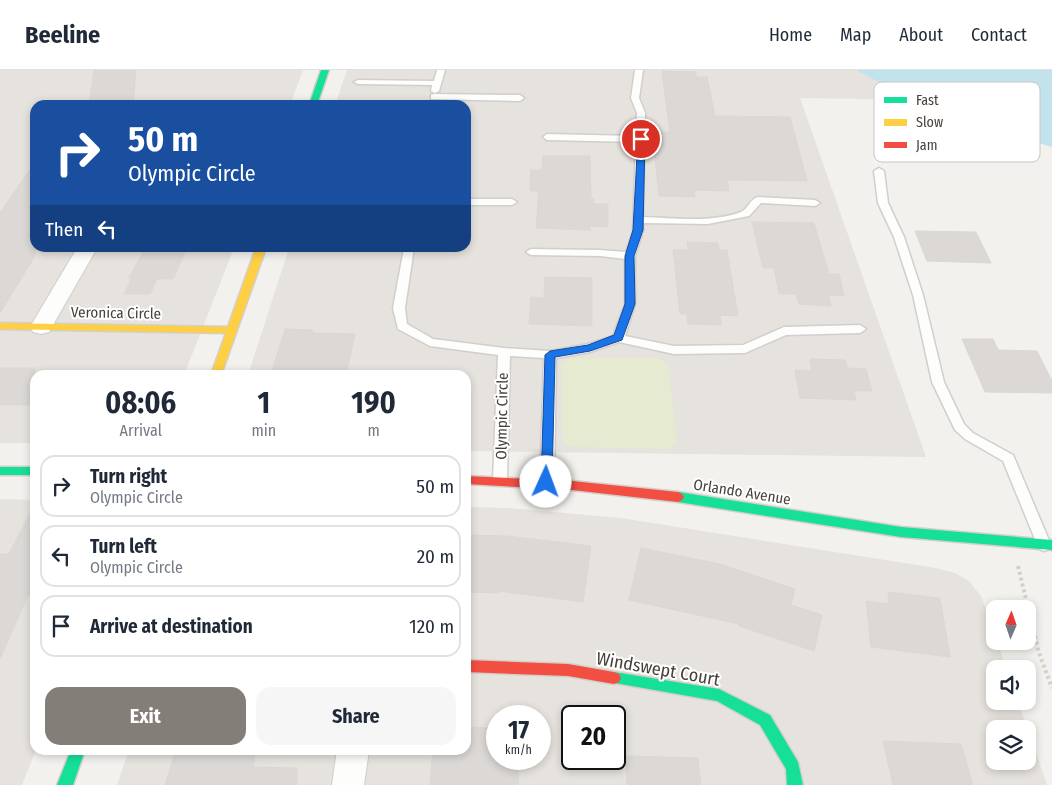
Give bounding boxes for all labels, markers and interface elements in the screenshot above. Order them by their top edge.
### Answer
text: Beeline [25,21,100,49]
text: Home [769,24,812,46]
text: Map [840,24,871,46]
text: About [899,24,943,46]
text: Contact [971,24,1027,46]
legend [874,82,1040,162]
text: Fast [916,92,939,109]
text: Slow [916,114,943,131]
text: 50 m [128,118,198,160]
pin [620,118,662,160]
icon: right [45,120,110,185]
icon: arrive [627,125,655,153]
text: Jam [916,137,937,154]
text: Olympic Circle [128,160,256,187]
icon: left [93,215,121,243]
text: Then [45,218,83,241]
street label: Veronica Circle [71,303,161,323]
street label: Olympic Circle [492,372,512,460]
text: 08:06 [105,385,176,421]
text: 1 [257,385,270,421]
text: 190 [351,385,396,421]
text: Arrival [119,421,162,440]
text: min [251,421,276,440]
text: m [367,421,380,440]
position arrow [519,455,571,507]
text: Turn right [90,465,167,488]
icon: right [47,472,75,500]
text: 50 m [416,475,454,498]
street label: Orlando Avenue [692,475,792,509]
text: Olympic Circle [90,488,183,507]
text: Turn left [90,535,157,558]
icon: left [47,542,75,570]
text: 20 m [417,545,454,568]
text: Olympic Circle [90,558,183,577]
north arrow [986,600,1036,650]
map controls [986,600,1036,770]
icon: arrive [47,612,75,640]
text: Arrive at destination [90,615,253,638]
text: 120 m [409,615,454,638]
street label: Windswept Court [595,647,722,691]
button: sound [986,660,1036,710]
button: Exit [45,687,246,745]
button: Share [256,687,456,745]
speed limit sign: 20 [561,705,626,770]
text: 17 [508,716,529,746]
button: layers [986,720,1036,770]
text: km/h [505,743,532,757]

